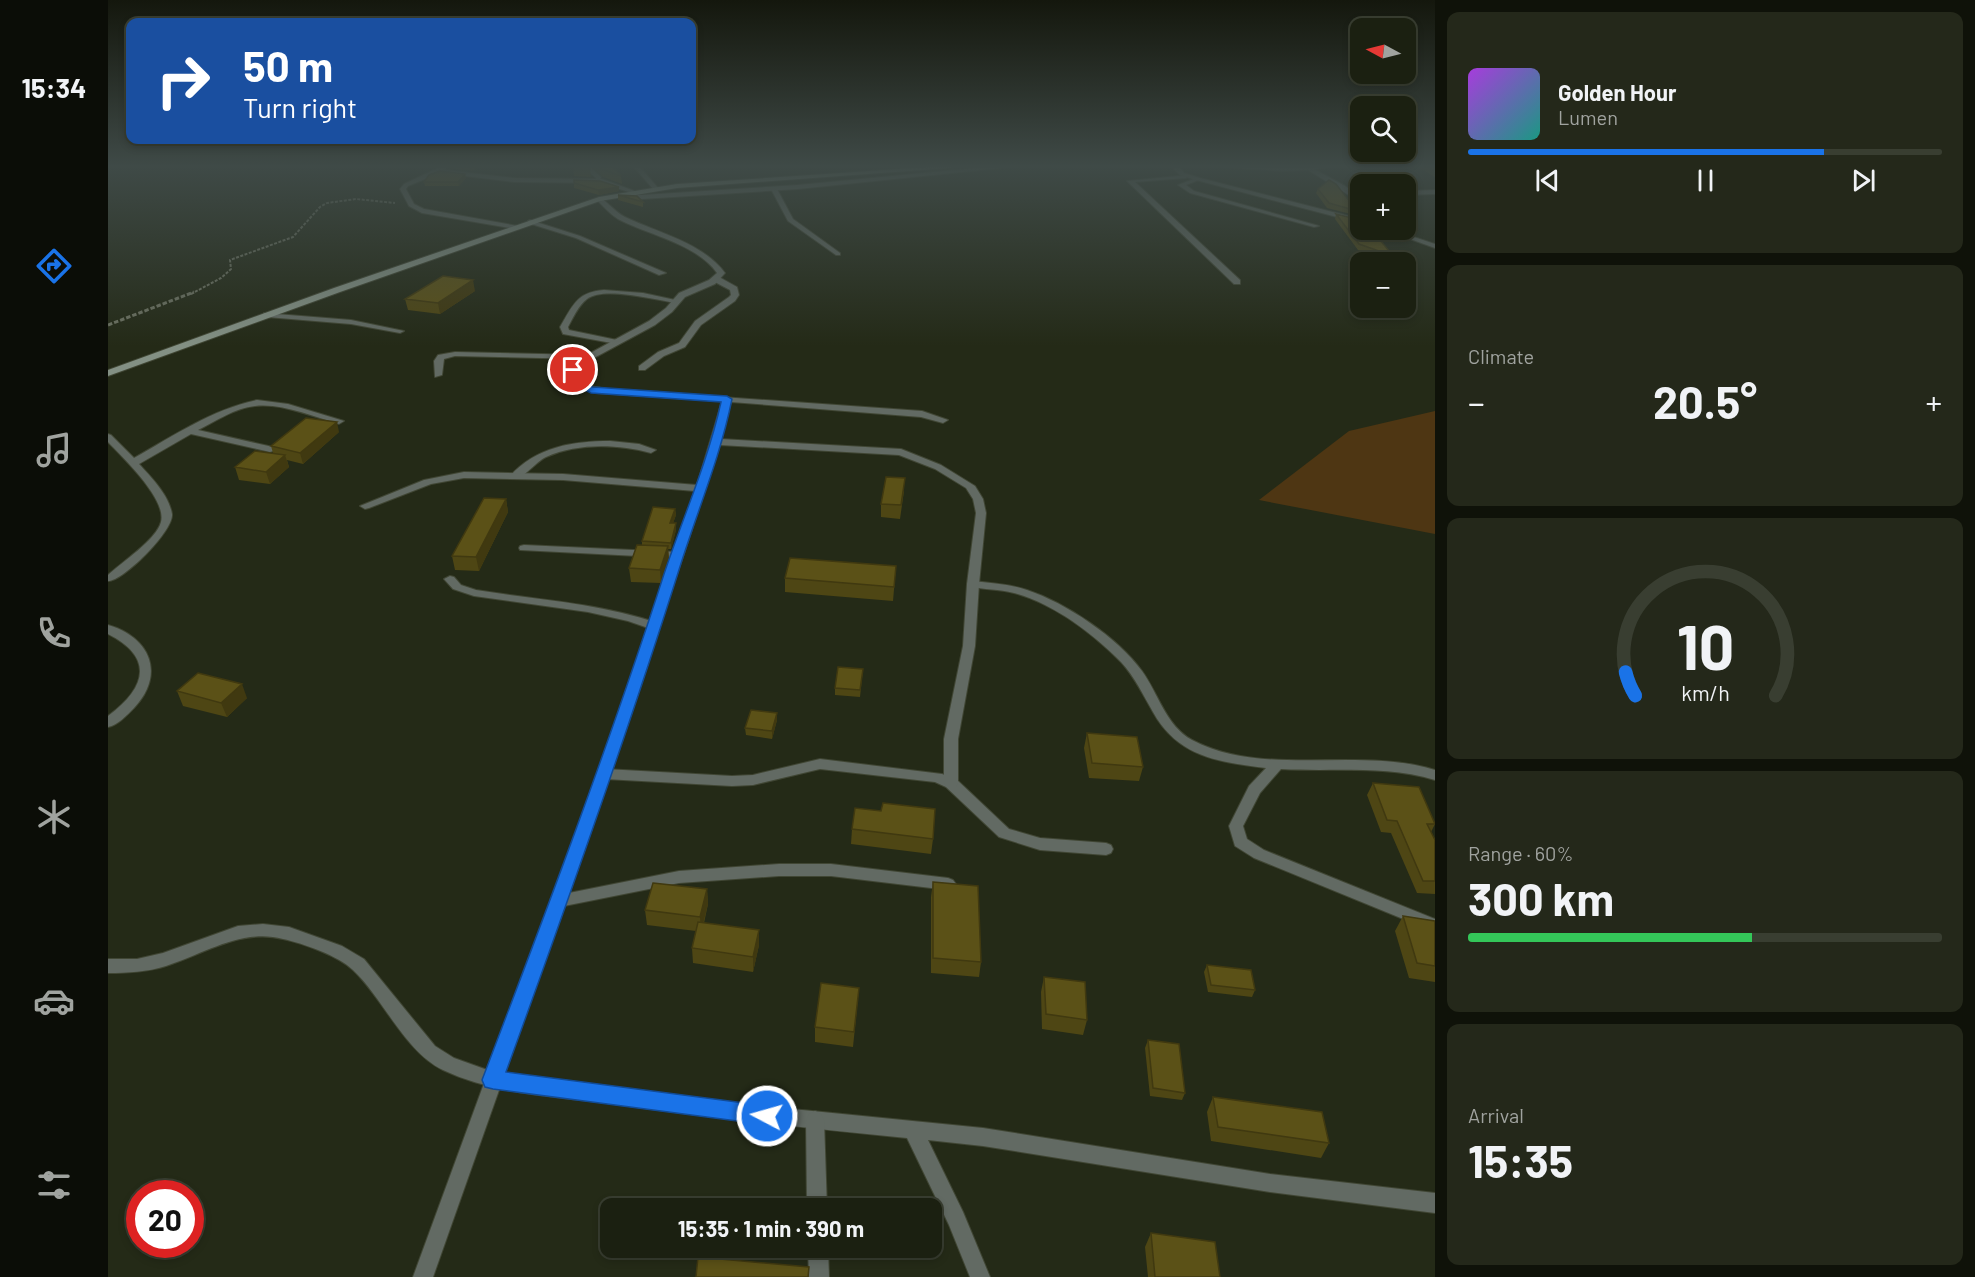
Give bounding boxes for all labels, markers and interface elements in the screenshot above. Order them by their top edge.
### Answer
north arrow [1350,18,1416,84]
map controls [1350,18,1416,318]
text: 50 m [243,40,333,90]
icon: right [144,42,222,120]
text: 15:34 [22,71,86,103]
text: Golden Hour [1558,79,1676,105]
text: Turn right [243,91,357,123]
button: search [1350,96,1416,162]
text: Lumen [1558,105,1618,129]
icon: previous [1531,164,1564,197]
icon: pause [1689,164,1722,197]
icon: next [1847,164,1880,197]
button: + [1350,174,1416,240]
icon: directions [33,245,75,287]
button: − [1350,252,1416,318]
pin [547,344,598,395]
text: Climate [1468,344,1534,368]
icon: arrive [556,353,589,386]
text: 20.5° [1653,374,1757,428]
text: − [1468,382,1485,422]
text: + [1926,382,1942,422]
icon: music [33,429,75,471]
text: 10 [1676,608,1734,682]
icon: phone [33,612,75,654]
text: km/h [1681,680,1729,705]
icon: climate [33,796,75,838]
text: Range · 60% [1468,841,1573,865]
text: 300 km [1468,871,1614,925]
icon: car [33,980,75,1022]
position arrow [735,1084,799,1148]
text: Arrival [1468,1103,1524,1127]
text: 15:35 [1468,1133,1573,1187]
icon: filters [33,1164,75,1206]
speed limit sign: 20 [126,1180,204,1258]
text: 15:35 · 1 min · 390 m [678,1215,864,1241]

